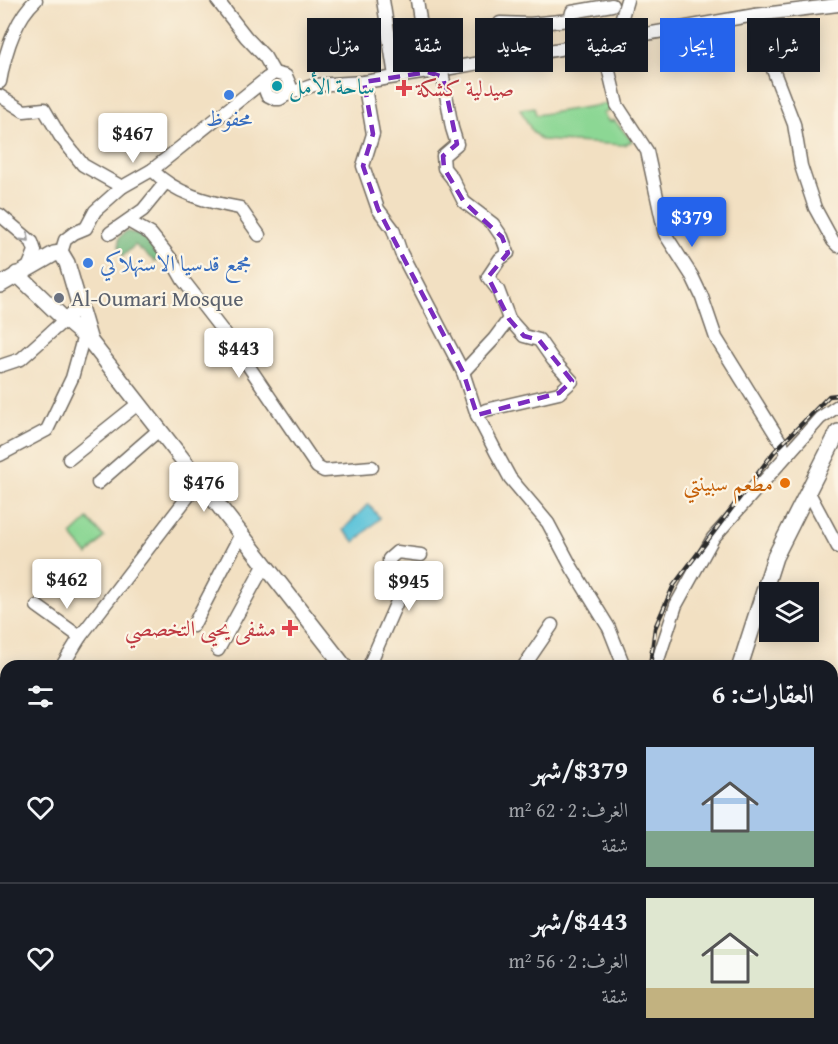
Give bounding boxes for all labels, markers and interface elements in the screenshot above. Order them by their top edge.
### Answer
chip: منزل [307,18,381,72]
chip: شقة [393,18,463,72]
chip: جديد [475,18,553,72]
chip: تصفية [565,18,648,72]
chip: إيجار [660,18,735,72]
chip: شراء [747,18,820,72]
place label: ساحة الأمل [289,70,375,102]
place label: صيدلية كشكة [415,72,514,104]
marker: ساحة الأمل [270,79,284,93]
marker: صيدلية كشكة [397,81,411,95]
marker: محفوظ [222,88,236,102]
place label: محفوظ [206,102,253,134]
pin: $467 [97,113,169,164]
text: $467 [112,118,154,147]
pin: $379 [656,197,728,248]
text: $379 [671,202,713,231]
one-way arrow [20,231,30,242]
place label: مجمع قدسيا الاستهلاكي [100,247,251,283]
marker: مجمع قدسيا الاستهلاكي [81,256,95,270]
place label: Al-Oumari Mosque [71,282,244,314]
marker: Al-Oumari Mosque [52,291,66,305]
pin: $443 [203,328,275,379]
text: $443 [218,333,260,362]
pin: $476 [168,462,240,513]
text: $476 [183,467,225,496]
place label: مطعم سبينتي [683,467,773,504]
marker: مطعم سبينتي [778,476,792,490]
pin: $462 [31,559,103,610]
pin: $945 [373,561,445,612]
text: $462 [46,564,88,593]
text: $945 [388,566,430,595]
map controls [759,582,819,642]
button: layers [759,582,819,642]
place label: مشفى يحيى التخصصي [125,612,276,649]
marker: مشفى يحيى التخصصي [281,619,299,637]
text: العقارات: 6 [712,674,814,713]
icon: filters [24,680,57,713]
text: $379/شهر [532,750,628,789]
icon: home [694,771,766,843]
icon: heart [24,791,57,824]
text: الغرف: 2 · 62 m² [509,795,628,824]
text: شقة [602,830,628,859]
text: $443/شهر [532,901,628,940]
icon: home [694,922,766,994]
icon: heart [24,942,57,975]
text: الغرف: 2 · 56 m² [509,946,628,975]
text: شقة [602,981,628,1010]

